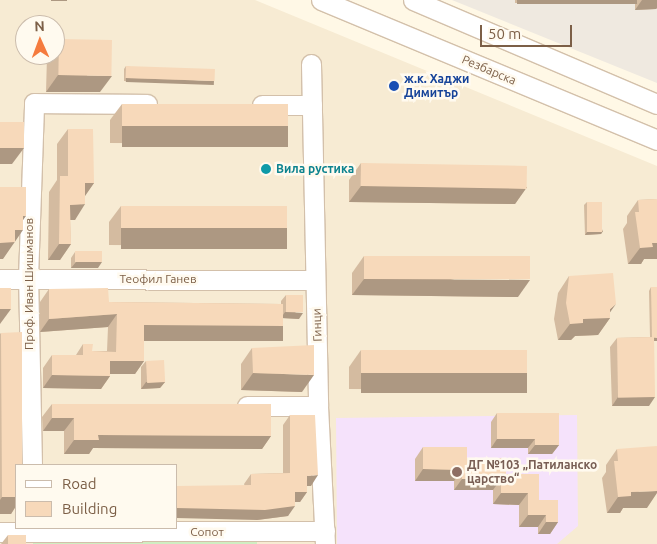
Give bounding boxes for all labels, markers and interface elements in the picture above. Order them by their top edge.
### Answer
north arrow [15,15,65,65]
scale bar [482,15,574,47]
text: N [34,18,45,34]
text: 50 m [488,25,521,42]
street label: Резбарска [460,52,518,88]
place label: ж.к. Хаджи Димитър [404,72,469,100]
marker: ж.к. Хаджи Димитър [388,80,400,92]
place label: Вила рустика [276,162,354,176]
marker: Вила рустика [260,163,272,175]
street label: Проф. Иван Шишманов [22,218,36,350]
street label: Теофил Ганев [119,272,197,286]
street label: Гинци [309,308,325,342]
place label: ДГ №103 „Патиланско царство“ [467,458,597,486]
legend [15,464,178,529]
marker: ДГ №103 „Патиланско царство“ [451,466,463,478]
text: Road [62,475,97,492]
text: Building [62,500,117,517]
street label: Сопот [190,525,224,539]

